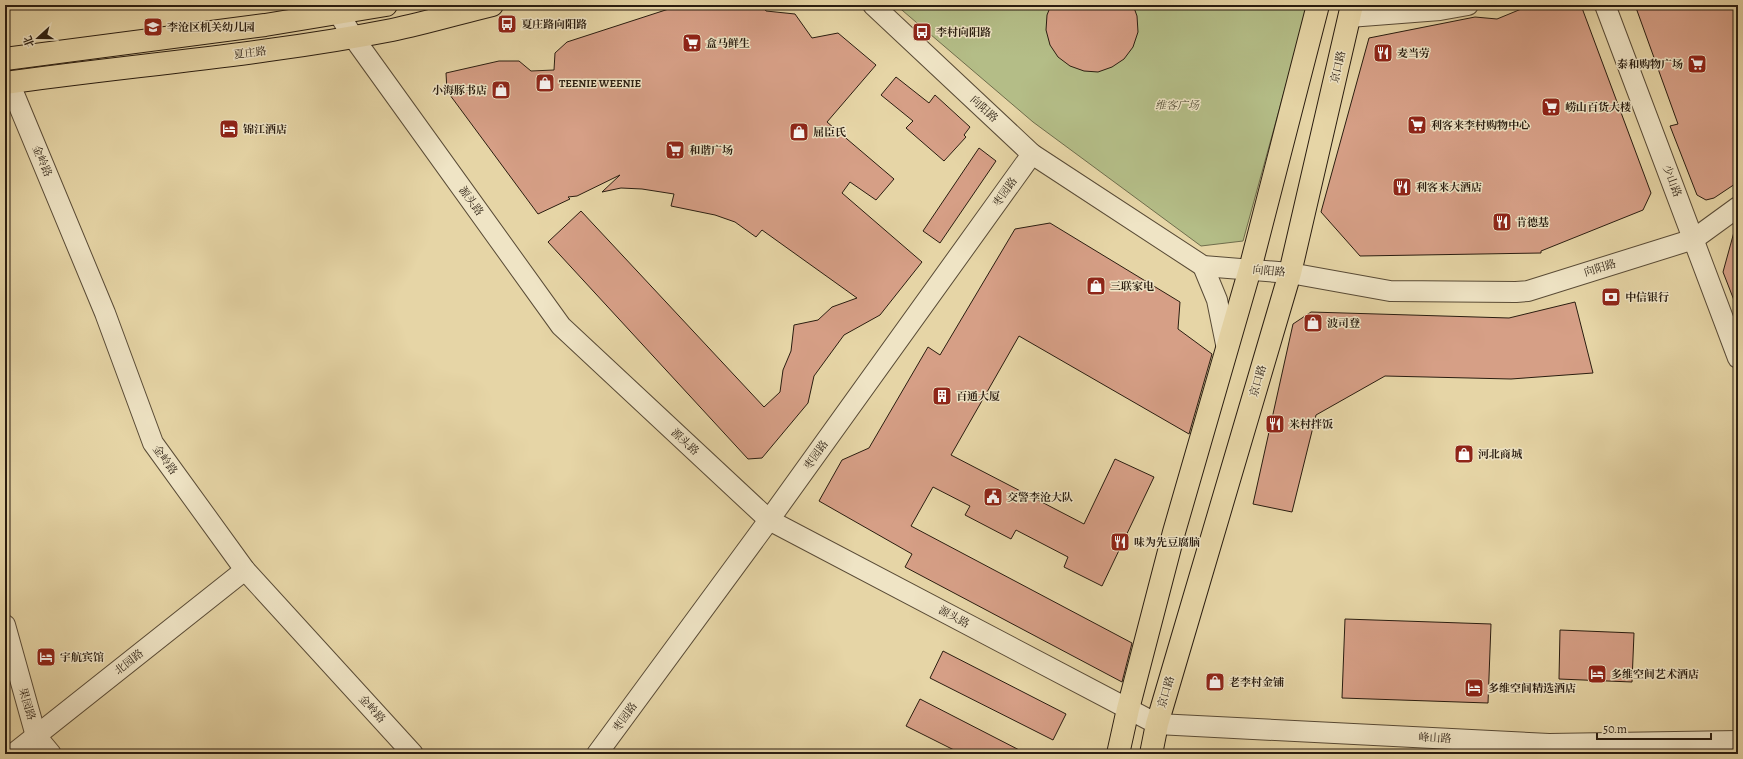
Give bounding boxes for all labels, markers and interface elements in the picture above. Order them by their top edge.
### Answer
bus stop icon: 夏庄路向阳路 [496,13,518,35]
school or university icon: 李沧区机关幼儿园 [142,16,164,38]
place label: 夏庄路向阳路 [521,17,587,32]
north arrow [18,18,58,58]
place label: 李沧区机关幼儿园 [167,20,255,35]
bus stop icon: 李村向阳路 [911,21,933,43]
place label: 李村向阳路 [936,25,991,40]
supermarket icon: 盒马鲜生 [681,32,703,54]
text: 北 [20,34,38,49]
place label: 盒马鲜生 [706,36,750,51]
restaurant icon: 麦当劳 [1372,42,1394,64]
street label: 夏庄路 [233,44,267,62]
place label: 麦当劳 [1397,46,1430,61]
street label: 京口路 [1327,49,1349,85]
supermarket icon: 泰和购物广场 [1686,53,1708,75]
place label: 泰和购物广场 [1617,57,1683,72]
shop icon: TEENIE WEENIE [534,72,556,94]
place label: TEENIE WEENIE [559,76,642,91]
shop icon: 小海豚书店 [490,79,512,101]
place label: 小海豚书店 [432,83,487,98]
street label: 向阳路 [967,92,1001,126]
supermarket icon: 崂山百货大楼 [1540,96,1562,118]
park label: 维客广场 [1155,98,1200,113]
place label: 崂山百货大楼 [1565,100,1631,115]
supermarket icon: 利客来李村购物中心 [1406,114,1428,136]
hotel icon: 锦江酒店 [218,118,240,140]
place label: 利客来李村购物中心 [1431,118,1530,133]
shop icon: 屈臣氏 [788,121,810,143]
place label: 锦江酒店 [243,122,287,137]
place label: 屈臣氏 [813,125,846,140]
supermarket icon: 和谐广场 [664,139,686,161]
street label: 金岭路 [29,143,55,179]
place label: 和谐广场 [689,143,733,158]
street label: 少山路 [1659,163,1685,199]
street label: 枣园路 [989,174,1021,210]
restaurant icon: 利客来大酒店 [1391,176,1413,198]
place label: 利客来大酒店 [1416,180,1482,195]
street label: 源头路 [455,183,487,219]
restaurant icon: 肯德基 [1491,211,1513,233]
place label: 肯德基 [1516,215,1549,230]
street label: 向阳路 [1582,256,1618,280]
street label: 向阳路 [1252,262,1286,280]
shop icon: 三联家电 [1085,275,1107,297]
place label: 三联家电 [1110,279,1154,294]
bank icon: 中信银行 [1600,286,1622,308]
place label: 中信银行 [1625,290,1669,305]
shop icon: 波司登 [1302,312,1324,334]
place label: 波司登 [1327,316,1360,331]
street label: 京口路 [1246,363,1270,399]
building icon: 百通大厦 [931,385,953,407]
place label: 百通大厦 [956,389,1000,404]
restaurant icon: 米村拌饭 [1264,413,1286,435]
place label: 米村拌饭 [1289,417,1333,432]
street label: 源头路 [668,425,702,459]
street label: 枣园路 [800,437,832,473]
street label: 金岭路 [149,442,181,478]
shop icon: 河北商城 [1453,443,1475,465]
place label: 河北商城 [1478,447,1523,462]
public building icon: 交警李沧大队 [982,486,1004,508]
place label: 交警李沧大队 [1007,490,1073,505]
restaurant icon: 味为先豆腐脑 [1109,531,1131,553]
place label: 味为先豆腐脑 [1134,535,1200,550]
street label: 源头路 [936,603,972,631]
hotel icon: 宇航宾馆 [35,646,57,668]
street label: 北园路 [111,646,147,678]
place label: 宇航宾馆 [60,650,104,665]
hotel icon: 多维空间艺术酒店 [1586,663,1608,685]
place label: 多维空间艺术酒店 [1611,667,1699,682]
shop icon: 老李村金铺 [1204,671,1226,693]
street label: 京口路 [1154,674,1178,710]
place label: 老李村金铺 [1229,675,1284,690]
hotel icon: 多维空间精选酒店 [1463,677,1485,699]
place label: 多维空间精选酒店 [1488,681,1576,696]
street label: 果园路 [15,686,39,722]
street label: 金岭路 [355,692,389,726]
street label: 枣园路 [609,699,641,735]
scale bar [1597,715,1711,741]
text: 50 m [1603,721,1627,737]
street label: 峰山路 [1418,730,1452,746]

